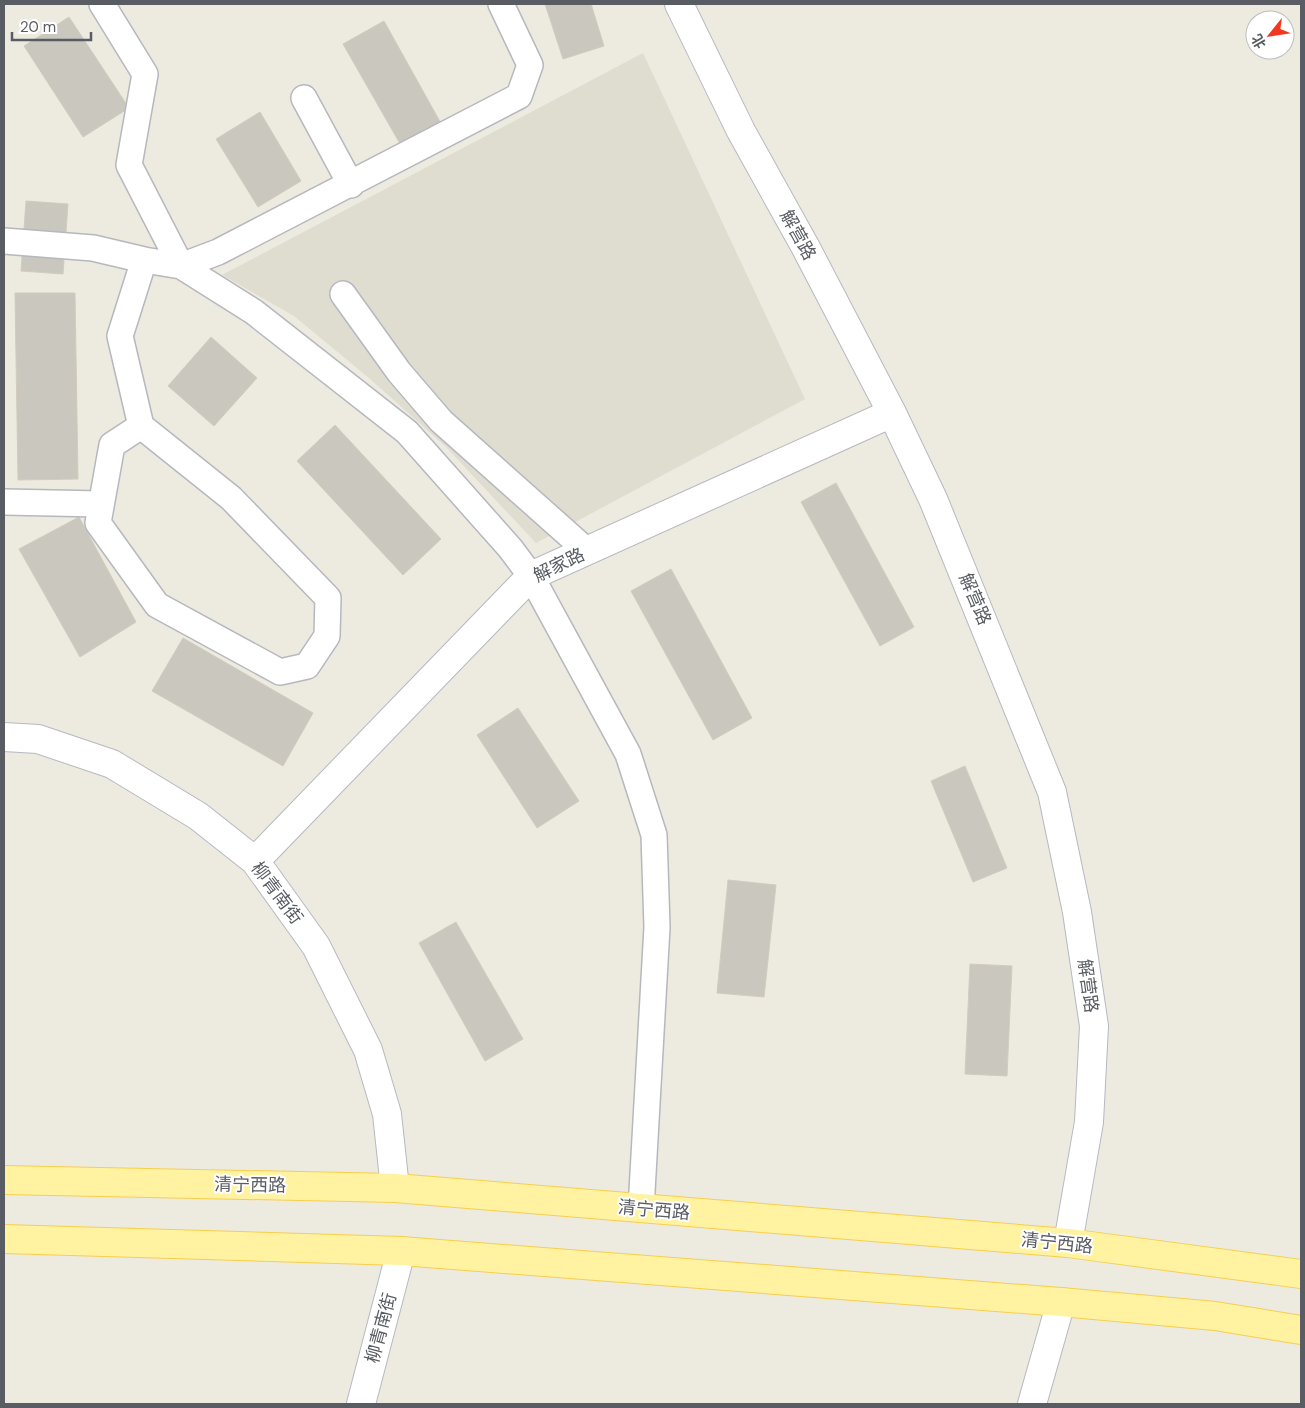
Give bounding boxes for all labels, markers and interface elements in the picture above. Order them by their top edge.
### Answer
scale bar [12,10,91,42]
north arrow [1245,10,1295,60]
text: 20 m [20,17,56,37]
text: 北 [1247,31,1270,52]
street label: 解营路 [774,206,822,264]
street label: 解家路 [529,542,589,588]
street label: 解营路 [953,569,997,629]
street label: 柳青南街 [246,857,308,929]
street label: 解营路 [1072,958,1104,1014]
street label: 清宁西路 [214,1172,286,1198]
street label: 清宁西路 [617,1195,691,1225]
street label: 清宁西路 [1020,1227,1094,1259]
street label: 柳青南街 [360,1290,402,1366]

